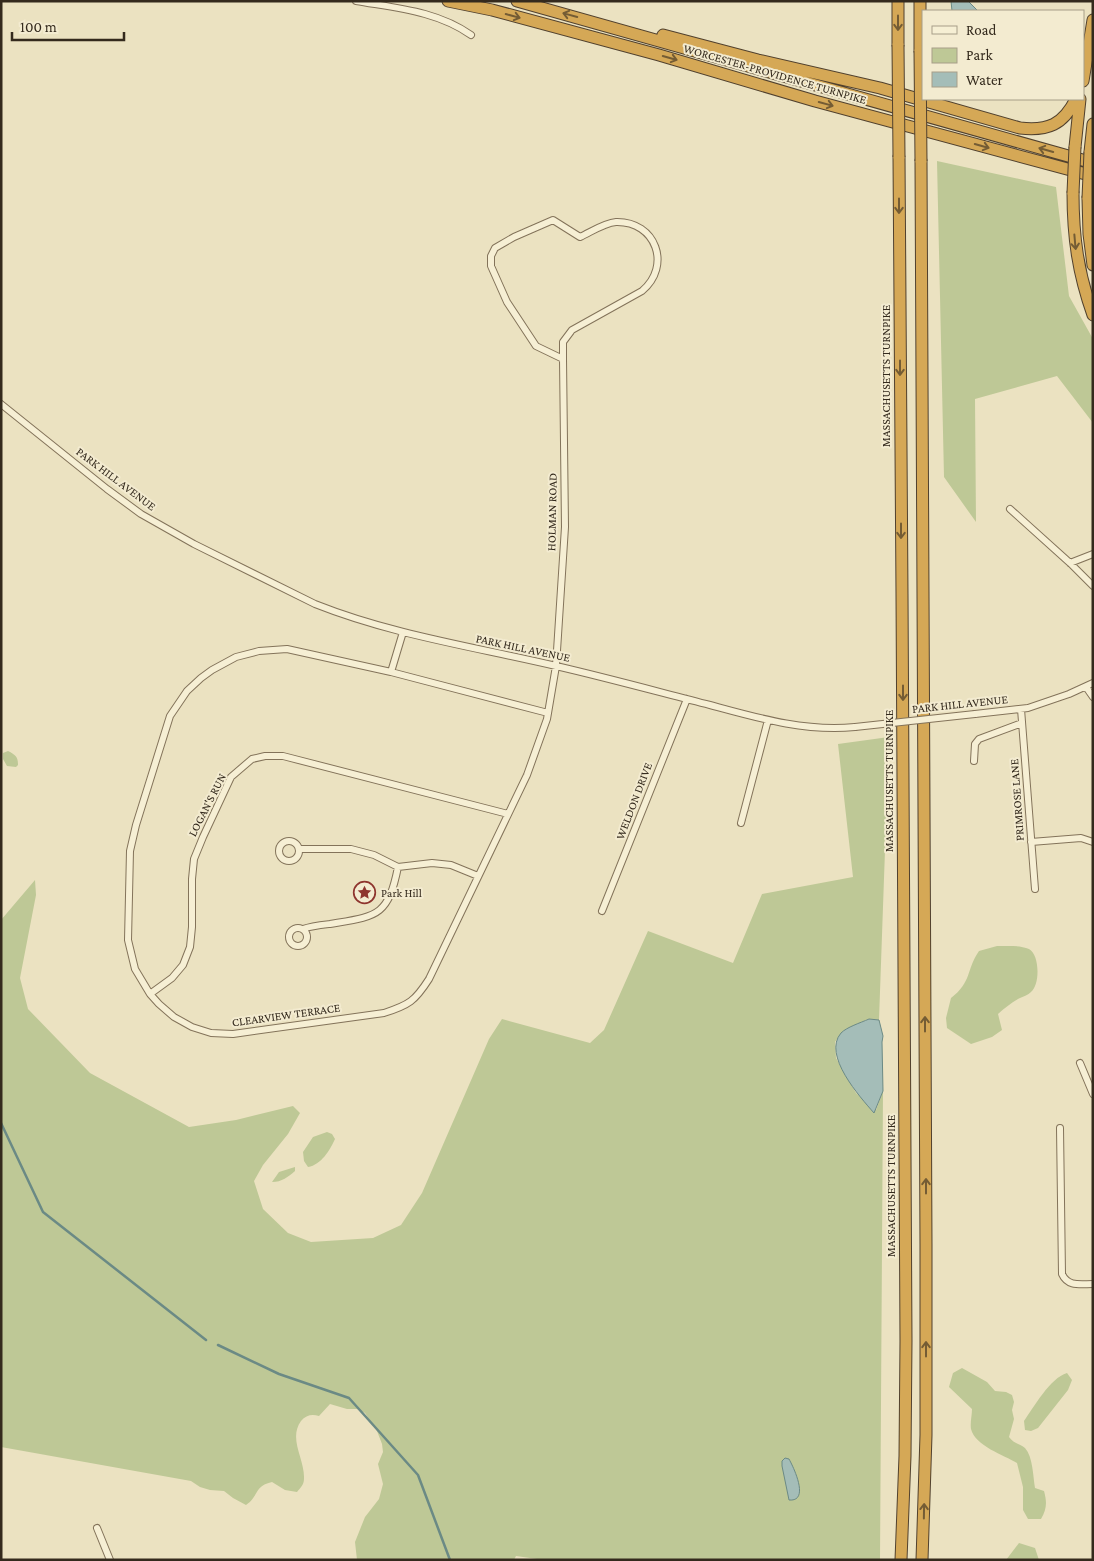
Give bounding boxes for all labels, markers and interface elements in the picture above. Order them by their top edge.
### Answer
scale bar [12,10,125,42]
one-way arrow [562,10,578,20]
legend [922,10,1084,100]
one-way arrow [504,12,520,21]
one-way arrow [893,15,903,31]
text: 100 m [20,19,57,35]
text: Road [966,22,997,38]
street label: WORCESTER-PROVIDENCE TURNPIKE [682,41,869,107]
text: Park [966,47,993,63]
one-way arrow [661,54,677,64]
text: Water [966,72,1003,88]
one-way arrow [817,99,833,109]
one-way arrow [974,142,990,152]
one-way arrow [1038,145,1054,154]
one-way arrow [894,198,904,214]
one-way arrow [1070,234,1080,250]
street label: MASSACHUSETTS TURNPIKE [879,304,893,447]
one-way arrow [895,360,905,376]
street label: PARK HILL AVENUE [73,444,159,514]
street label: HOLMAN ROAD [544,473,560,551]
one-way arrow [896,522,906,539]
street label: PARK HILL AVENUE [475,631,572,665]
one-way arrow [898,684,908,701]
street label: PARK HILL AVENUE [911,692,1009,716]
street label: MASSACHUSETTS TURNPIKE [882,709,896,852]
street label: PRIMROSE LANE [1007,758,1027,842]
street label: WELDON DRIVE [613,760,655,841]
street label: LOGAN'S RUN [185,771,229,839]
place icon: Park Hill [353,881,377,905]
place label: Park Hill [381,886,422,900]
street label: CLEARVIEW TERRACE [231,1000,342,1030]
one-way arrow [920,1016,930,1032]
street label: MASSACHUSETTS TURNPIKE [884,1114,898,1257]
one-way arrow [921,1178,931,1194]
one-way arrow [921,1341,931,1357]
one-way arrow [919,1503,928,1519]

